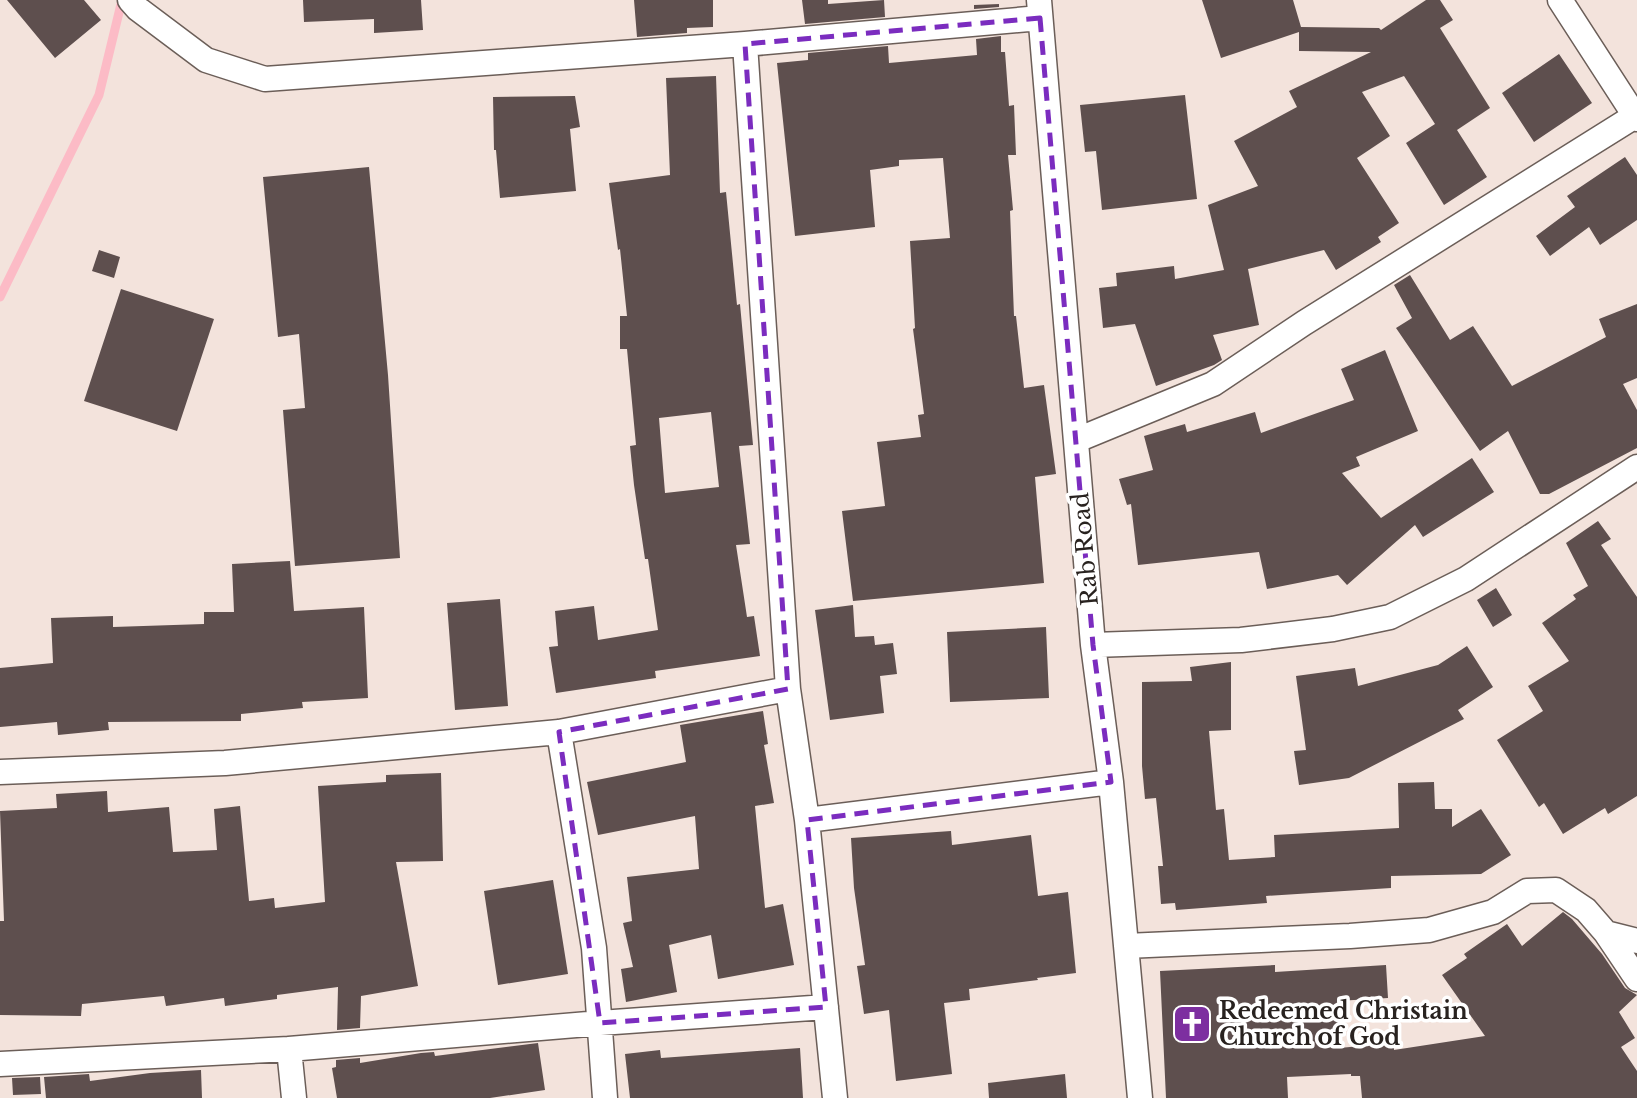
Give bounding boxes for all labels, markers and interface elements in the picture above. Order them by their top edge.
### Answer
street label: Rab Road [1066,491,1104,607]
place label: Redeemed Christain Church of God [1219,997,1468,1051]
church icon: Redeemed Christain Church of God [1171,1003,1213,1045]

